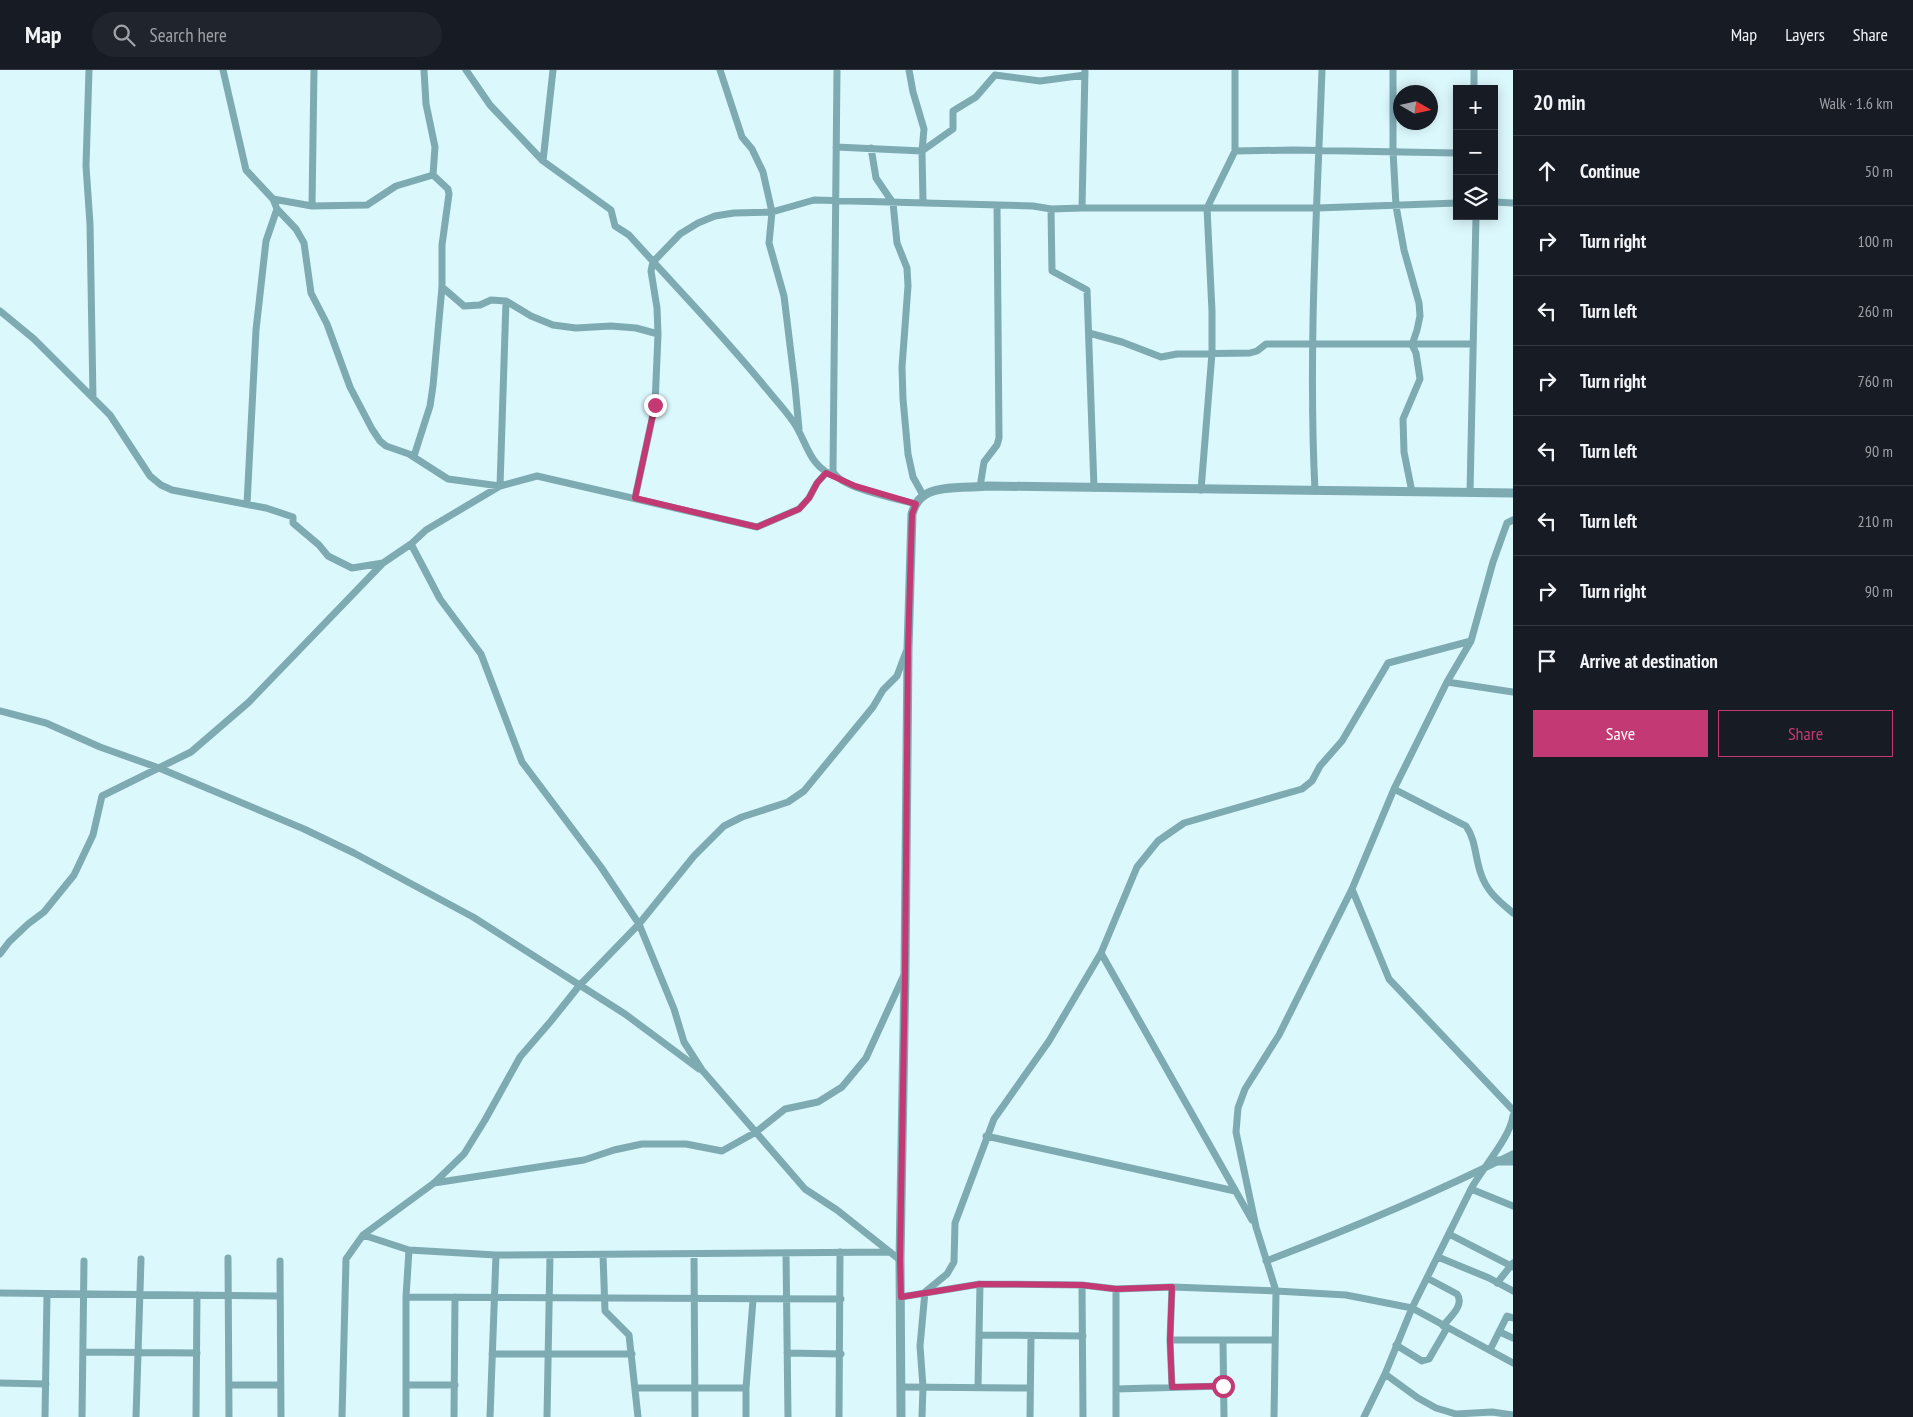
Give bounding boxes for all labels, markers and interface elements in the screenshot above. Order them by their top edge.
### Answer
search box [92,12,442,57]
text: Map [25,19,62,50]
icon: search [110,21,138,49]
text: Search here [150,23,227,47]
text: Map [1731,23,1757,46]
text: Layers [1785,23,1825,46]
text: Share [1853,23,1888,46]
north arrow [1393,85,1438,130]
map controls [1453,85,1498,220]
button: + [1453,85,1498,130]
text: 20 min [1533,89,1585,116]
text: Walk · 1.6 km [1819,93,1893,113]
button: − [1453,130,1498,175]
icon: ahead [1533,157,1561,185]
text: Continue [1580,159,1640,183]
text: 50 m [1865,161,1893,181]
button: layers [1453,175,1498,220]
icon: right [1533,227,1561,255]
text: Turn right [1580,229,1646,253]
text: 100 m [1858,231,1893,251]
icon: left [1533,297,1561,325]
text: Turn left [1580,299,1637,323]
text: 260 m [1858,301,1893,321]
icon: right [1533,367,1561,395]
text: Turn right [1580,369,1646,393]
text: 760 m [1858,371,1893,391]
route end [644,394,667,417]
icon: left [1533,437,1561,465]
text: Turn left [1580,439,1637,463]
text: 90 m [1865,441,1893,461]
icon: left [1533,507,1561,535]
text: Turn left [1580,509,1637,533]
text: 210 m [1858,511,1893,531]
icon: right [1533,577,1561,605]
text: Turn right [1580,579,1646,603]
text: 90 m [1865,581,1893,601]
icon: arrive [1533,647,1561,675]
text: Arrive at destination [1580,649,1718,673]
button: Save [1533,710,1708,757]
button: Share [1718,710,1893,757]
route start [1212,1375,1235,1398]

